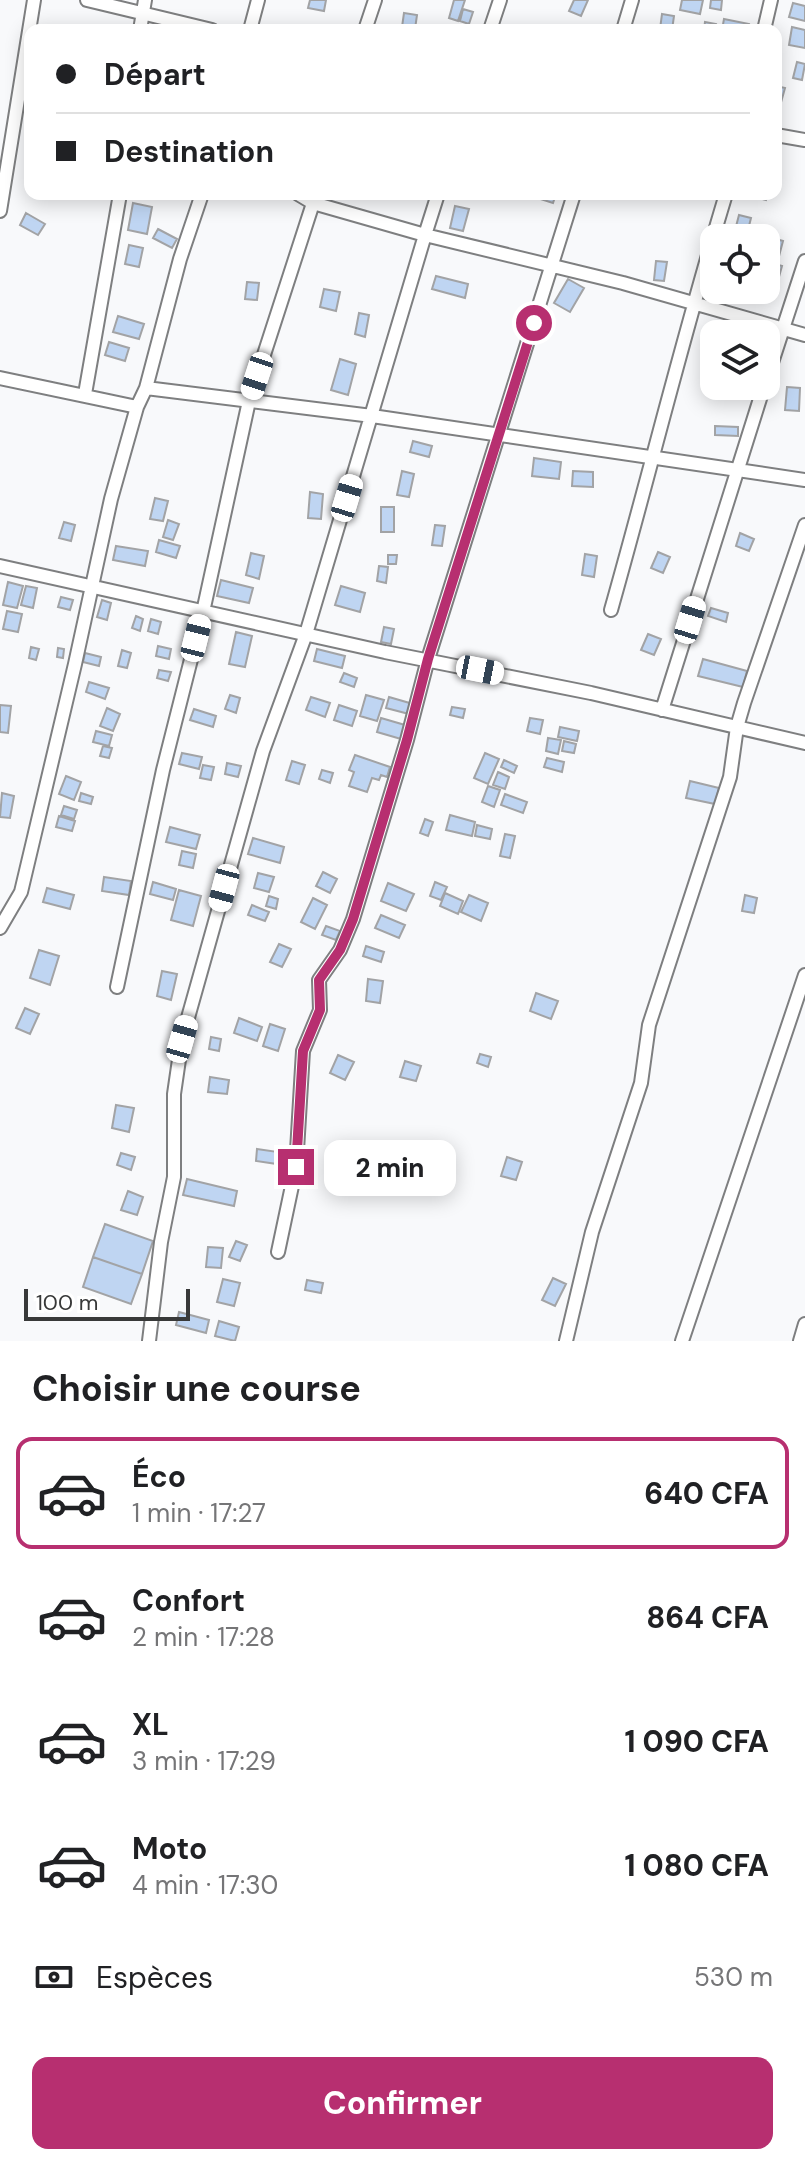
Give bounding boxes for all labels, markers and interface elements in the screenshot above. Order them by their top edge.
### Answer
text: Départ [104,55,206,94]
text: Destination [104,132,274,171]
map controls [700,224,780,400]
button: locate [700,224,780,304]
route start [516,305,552,341]
button: layers [700,320,780,400]
car [238,349,276,403]
car [329,472,365,524]
car [672,594,708,646]
car [179,612,213,664]
car [454,654,506,686]
car [206,862,242,914]
car [164,1013,200,1065]
callout: 2 min [324,1139,456,1195]
route end [278,1149,314,1185]
text: 2 min [355,1151,425,1185]
scale bar [24,1285,190,1321]
text: 100 m [36,1288,98,1317]
text: Choisir une course [32,1365,361,1412]
icon: car [36,1457,108,1529]
text: Éco [132,1457,186,1496]
text: 640 CFA [644,1474,769,1513]
text: 1 min · 17:27 [132,1496,266,1530]
icon: car [36,1581,108,1653]
text: Confort [132,1581,245,1620]
text: 864 CFA [646,1598,769,1637]
text: 2 min · 17:28 [132,1620,275,1654]
icon: car [36,1705,108,1777]
text: XL [132,1705,169,1744]
text: 1 090 CFA [625,1722,769,1761]
text: 3 min · 17:29 [132,1744,276,1778]
icon: car [36,1829,108,1901]
text: Moto [132,1829,207,1868]
text: 1 080 CFA [625,1846,769,1885]
text: 4 min · 17:30 [132,1868,278,1902]
icon: cash [32,1955,76,1999]
text: Espèces [96,1958,213,1997]
text: 530 m [694,1960,773,1994]
button: Confirmer [32,2057,773,2149]

